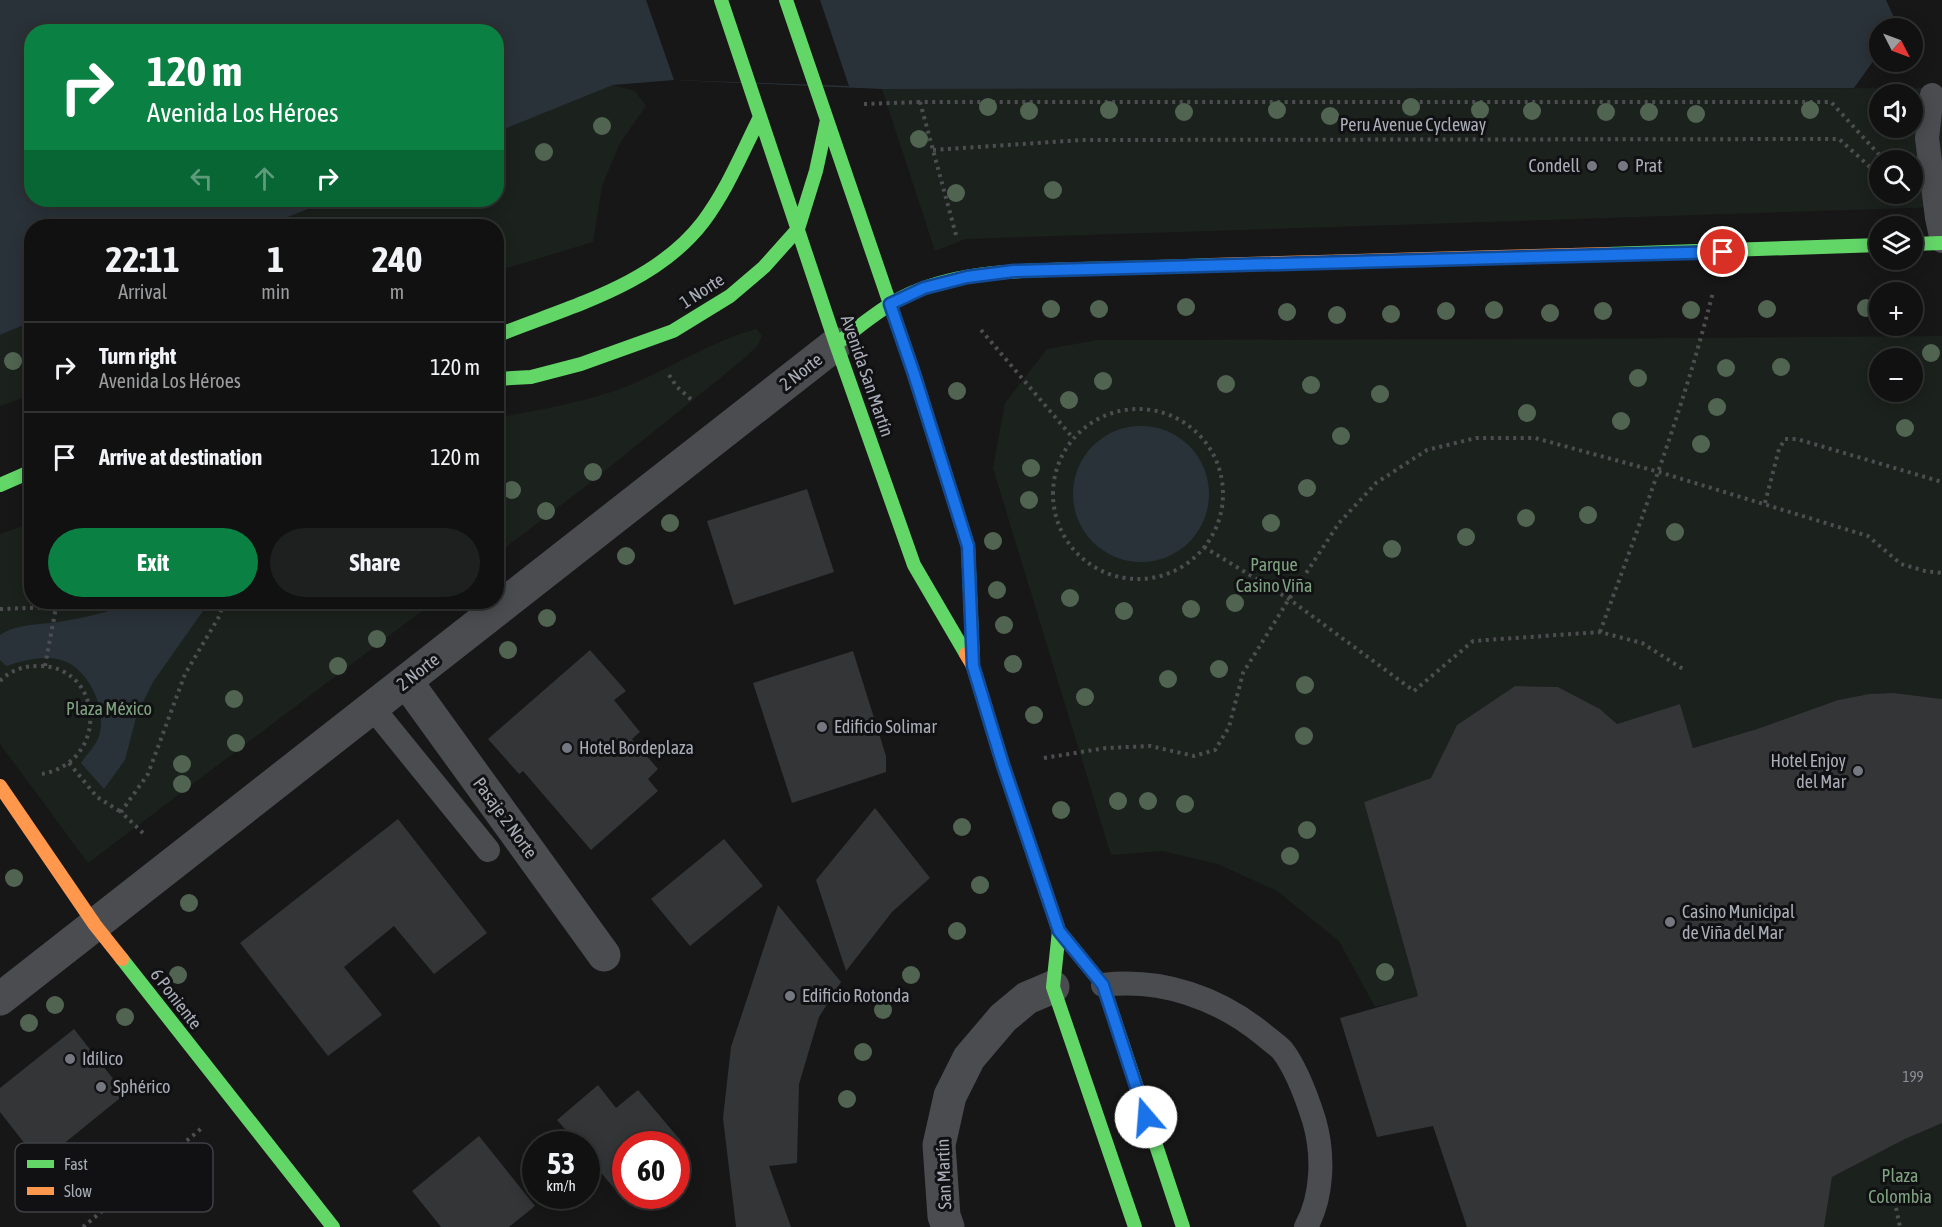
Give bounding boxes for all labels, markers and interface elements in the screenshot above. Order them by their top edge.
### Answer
north arrow [1869,18,1923,72]
map controls [1869,18,1923,402]
text: 120 m [147,47,242,95]
icon: right [48,48,126,126]
button: sound [1869,84,1923,138]
text: Avenida Los Héroes [147,97,338,128]
street label: Peru Avenue Cycleway [1340,114,1486,135]
button: search [1869,150,1923,204]
place label: Condell [1528,155,1580,176]
place label: Prat [1635,155,1662,176]
marker: Condell [1585,159,1599,173]
marker: Prat [1616,159,1630,173]
icon: left [185,162,218,195]
icon: ahead [248,162,281,195]
icon: right [311,162,344,195]
button: layers [1869,216,1923,270]
pin [1697,226,1748,277]
icon: arrive [1706,235,1739,268]
text: 22:11 [106,238,180,280]
text: 1 [267,238,284,280]
text: 240 [372,238,422,280]
street label: 1 Norte [676,269,728,313]
text: Arrival [118,280,167,303]
text: min [261,280,290,303]
text: m [390,280,404,303]
button: + [1869,282,1923,336]
street label: Avenida San Martín [837,312,898,439]
text: Turn right [99,343,176,369]
street label: 2 Norte [775,348,826,395]
button: − [1869,348,1923,402]
icon: right [48,351,81,384]
text: 120 m [430,354,480,380]
text: Avenida Los Héroes [99,369,241,392]
icon: arrive [48,441,81,474]
text: Arrive at destination [99,444,262,470]
text: 120 m [430,444,480,470]
button: Exit [48,528,258,597]
button: Share [270,528,480,597]
park label: Parque Casino Viña [1236,554,1312,596]
street label: 2 Norte [392,648,443,695]
park label: Plaza México [66,698,152,719]
place label: Edificio Solimar [834,716,937,737]
marker: Edificio Solimar [815,720,829,734]
place label: Hotel Bordeplaza [579,737,694,758]
marker: Hotel Bordeplaza [560,741,574,755]
place label: Hotel Enjoy del Mar [1770,750,1847,792]
marker: Hotel Enjoy del Mar [1851,764,1865,778]
street label: Pasaje 2 Norte [469,773,542,862]
place label: Casino Municipal de Viña del Mar [1682,901,1795,943]
marker: Casino Municipal de Viña del Mar [1663,915,1677,929]
street label: 6 Poniente [146,964,207,1033]
place label: Edificio Rotonda [802,985,910,1006]
marker: Edificio Rotonda [783,989,797,1003]
place label: Idílico [82,1048,123,1069]
marker: Idílico [63,1052,77,1066]
house number: 199 [1902,1068,1924,1085]
place label: Sphérico [113,1076,171,1097]
marker: Sphérico [94,1080,108,1094]
position arrow [1114,1085,1178,1149]
speed limit sign: 60 [612,1131,690,1209]
street label: San Martín [932,1138,955,1210]
legend [15,1143,213,1212]
text: 53 [547,1146,575,1180]
text: Fast [64,1155,88,1173]
park label: Plaza Colombia [1868,1165,1932,1207]
text: km/h [546,1177,576,1194]
text: Slow [64,1182,92,1200]

